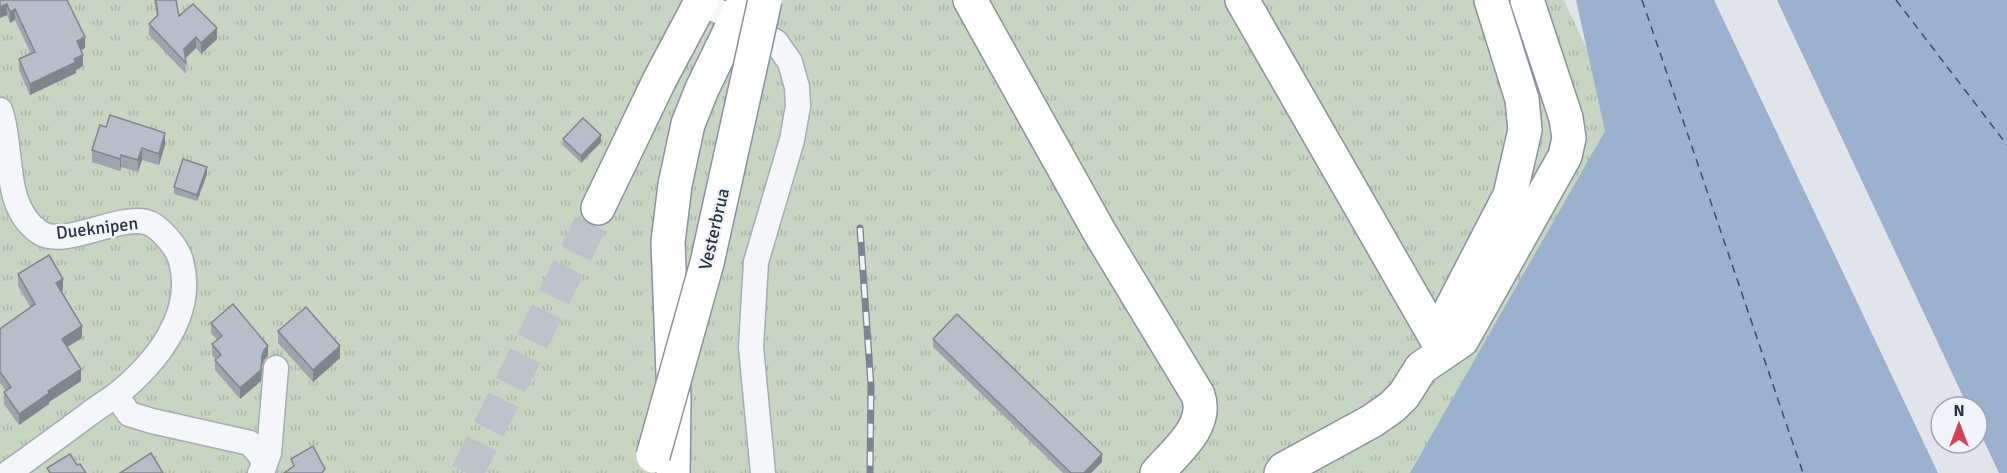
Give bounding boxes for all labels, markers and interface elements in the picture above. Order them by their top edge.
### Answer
street label: Vesterbrua [694,186,734,272]
street label: Dueknipen [55,212,139,244]
north arrow [1929,395,1989,455]
text: N [1953,401,1965,421]

